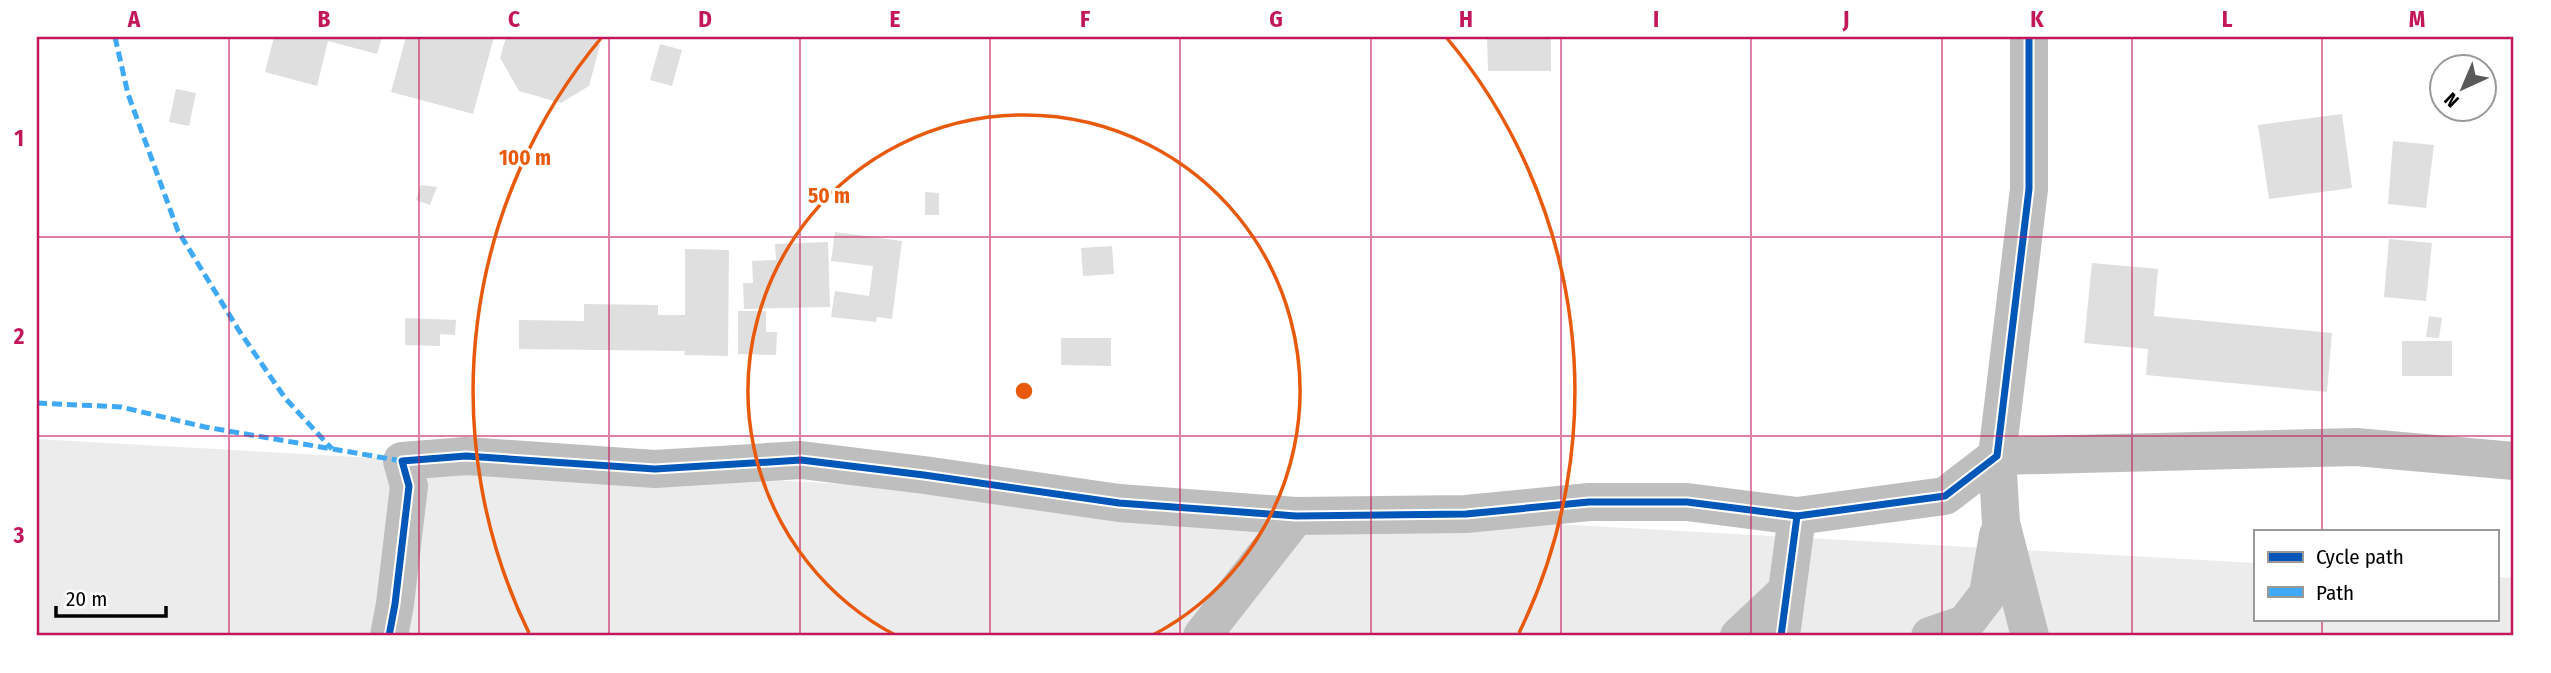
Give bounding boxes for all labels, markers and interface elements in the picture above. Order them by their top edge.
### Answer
text: A [127,5,141,33]
text: B [318,5,331,33]
text: C [508,5,520,33]
text: D [698,5,712,33]
text: E [890,5,901,33]
text: F [1080,5,1090,33]
text: G [1269,5,1283,33]
text: H [1459,5,1473,33]
text: I [1653,5,1659,33]
text: J [1842,5,1849,33]
text: K [2030,5,2044,33]
text: L [2222,5,2233,33]
text: M [2409,5,2425,33]
north arrow [2428,52,2498,122]
text: N [2439,88,2464,112]
text: 1 [14,124,24,152]
text: 100 m [499,145,551,171]
text: 50 m [808,183,850,209]
text: 2 [13,322,25,350]
centre of rings [1012,379,1036,403]
text: 3 [13,521,25,549]
legend [2254,530,2498,620]
text: Cycle path [2316,544,2404,570]
scale bar [56,575,166,619]
text: Path [2316,580,2354,606]
text: 20 m [66,586,107,612]

